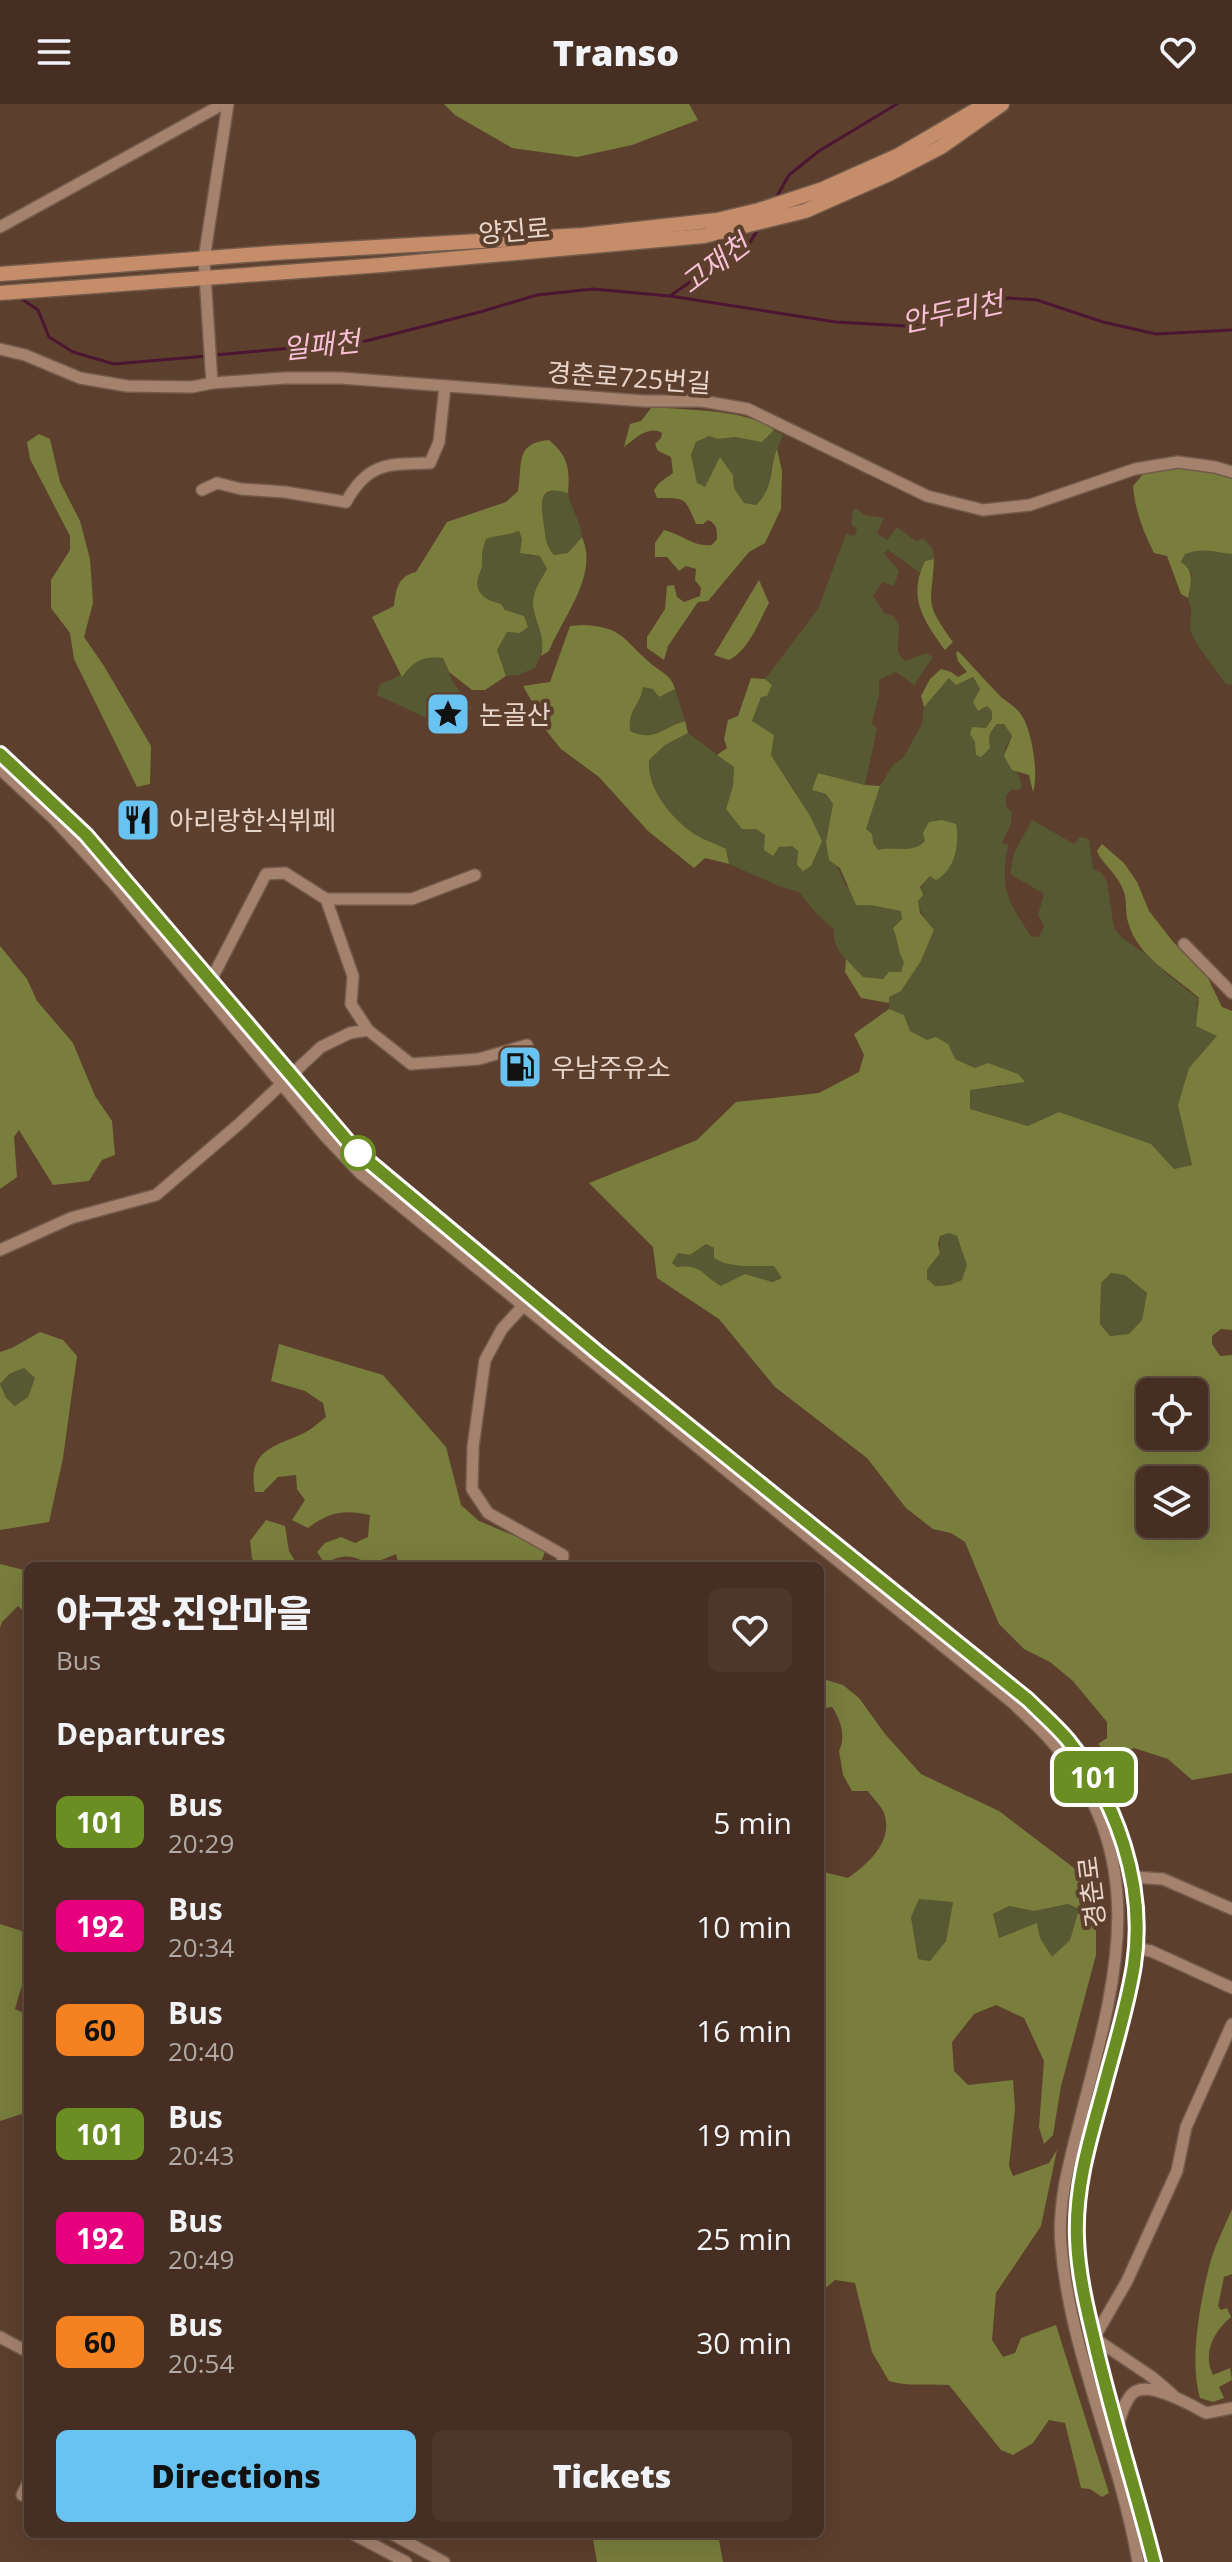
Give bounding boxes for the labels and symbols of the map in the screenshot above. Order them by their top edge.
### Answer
street label: 양진로 [477,209,551,251]
water label: 고재천 [672,223,759,301]
water label: 안두리천 [898,281,1010,340]
water label: 일패천 [281,321,365,367]
street label: 경춘로725번길 [546,353,712,401]
place icon: 논골산 [424,690,472,738]
place label: 논골산 [479,696,551,732]
restaurant icon: 아리랑한식뷔페 [114,796,162,844]
place label: 아리랑한식뷔페 [169,802,336,838]
fuel station icon: 우남주유소 [496,1043,544,1091]
place label: 우남주유소 [551,1049,671,1085]
unlabelled marker [341,1136,375,1170]
line badge: 101 [1048,1751,1140,1803]
street label: 경춘로 [1069,1854,1113,1930]

